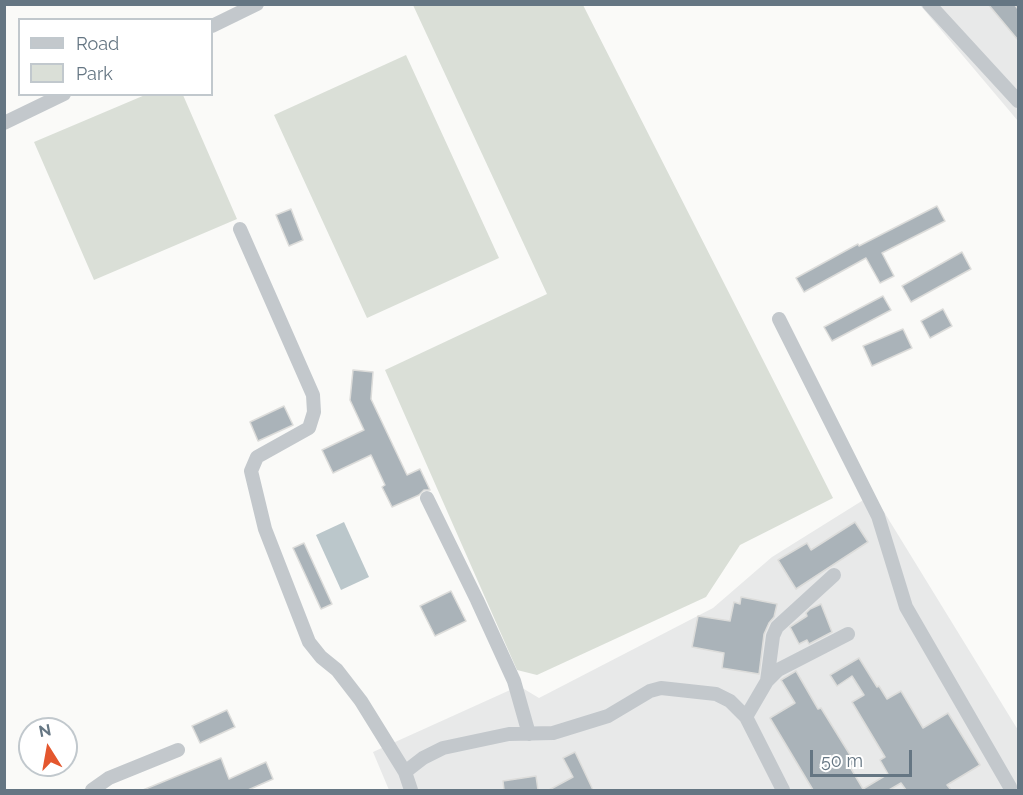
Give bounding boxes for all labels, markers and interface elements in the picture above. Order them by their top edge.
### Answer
legend [18,18,213,96]
text: Road [76,33,119,54]
text: Park [76,63,113,84]
north arrow [18,717,78,777]
text: N [37,720,53,741]
scale bar [813,738,915,776]
text: 50 m [821,750,863,771]

